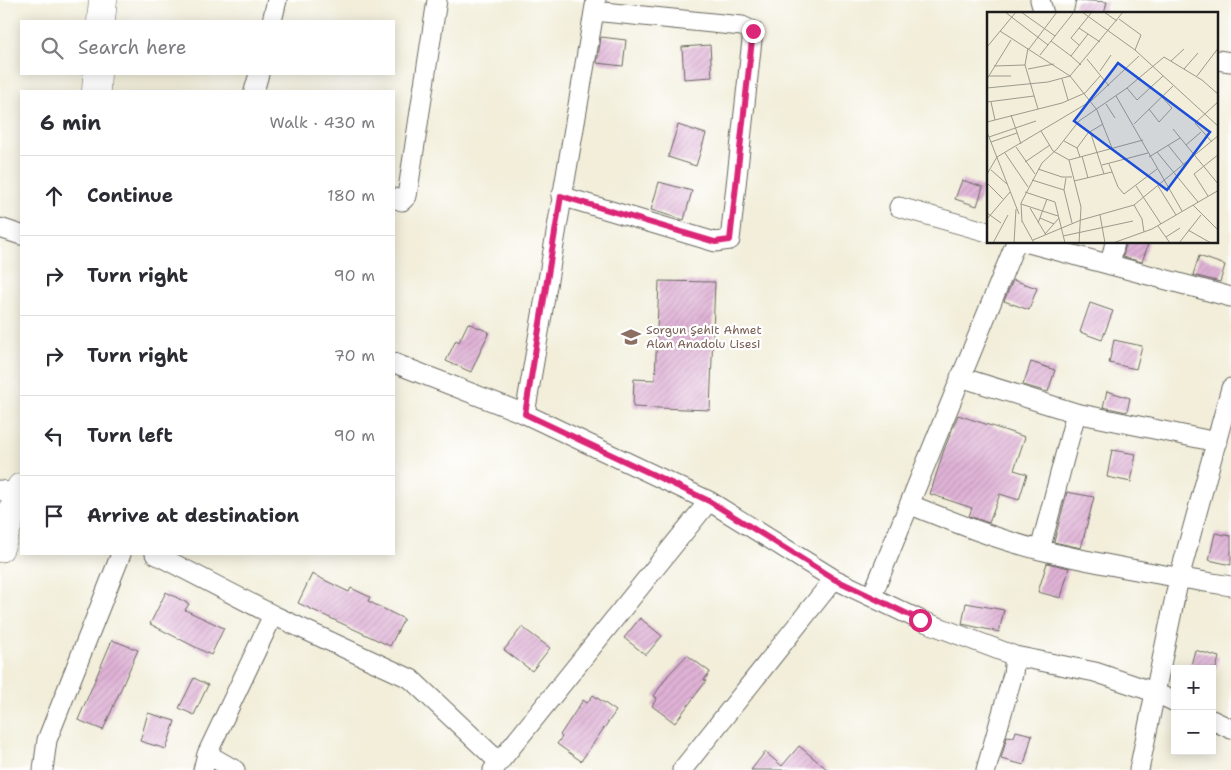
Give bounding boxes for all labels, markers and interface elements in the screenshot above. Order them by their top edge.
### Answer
inset map [987,12,1218,244]
search box [20,20,395,75]
route end [742,20,765,43]
icon: search [38,34,66,62]
text: Search here [78,35,187,60]
text: 6 min [40,109,101,137]
text: Walk · 430 m [269,112,375,133]
icon: ahead [40,182,68,210]
text: Continue [87,183,173,208]
text: 180 m [327,185,375,206]
icon: right [40,262,68,290]
text: Turn right [87,263,188,288]
text: 90 m [334,265,375,286]
place label: Sorgun Şehit Ahmet Alan Anadolu Lisesi [646,322,762,352]
school or university icon: Sorgun Şehit Ahmet Alan Anadolu Lisesi [620,326,642,348]
icon: right [40,342,68,370]
text: Turn right [87,343,188,368]
text: 70 m [334,345,375,366]
icon: left [40,422,68,450]
text: Turn left [87,423,173,448]
text: 90 m [334,425,375,446]
icon: arrive [40,502,68,530]
text: Arrive at destination [87,503,299,528]
route start [909,609,932,632]
map controls [1171,665,1216,755]
button: + [1171,665,1216,710]
button: − [1171,710,1216,755]

